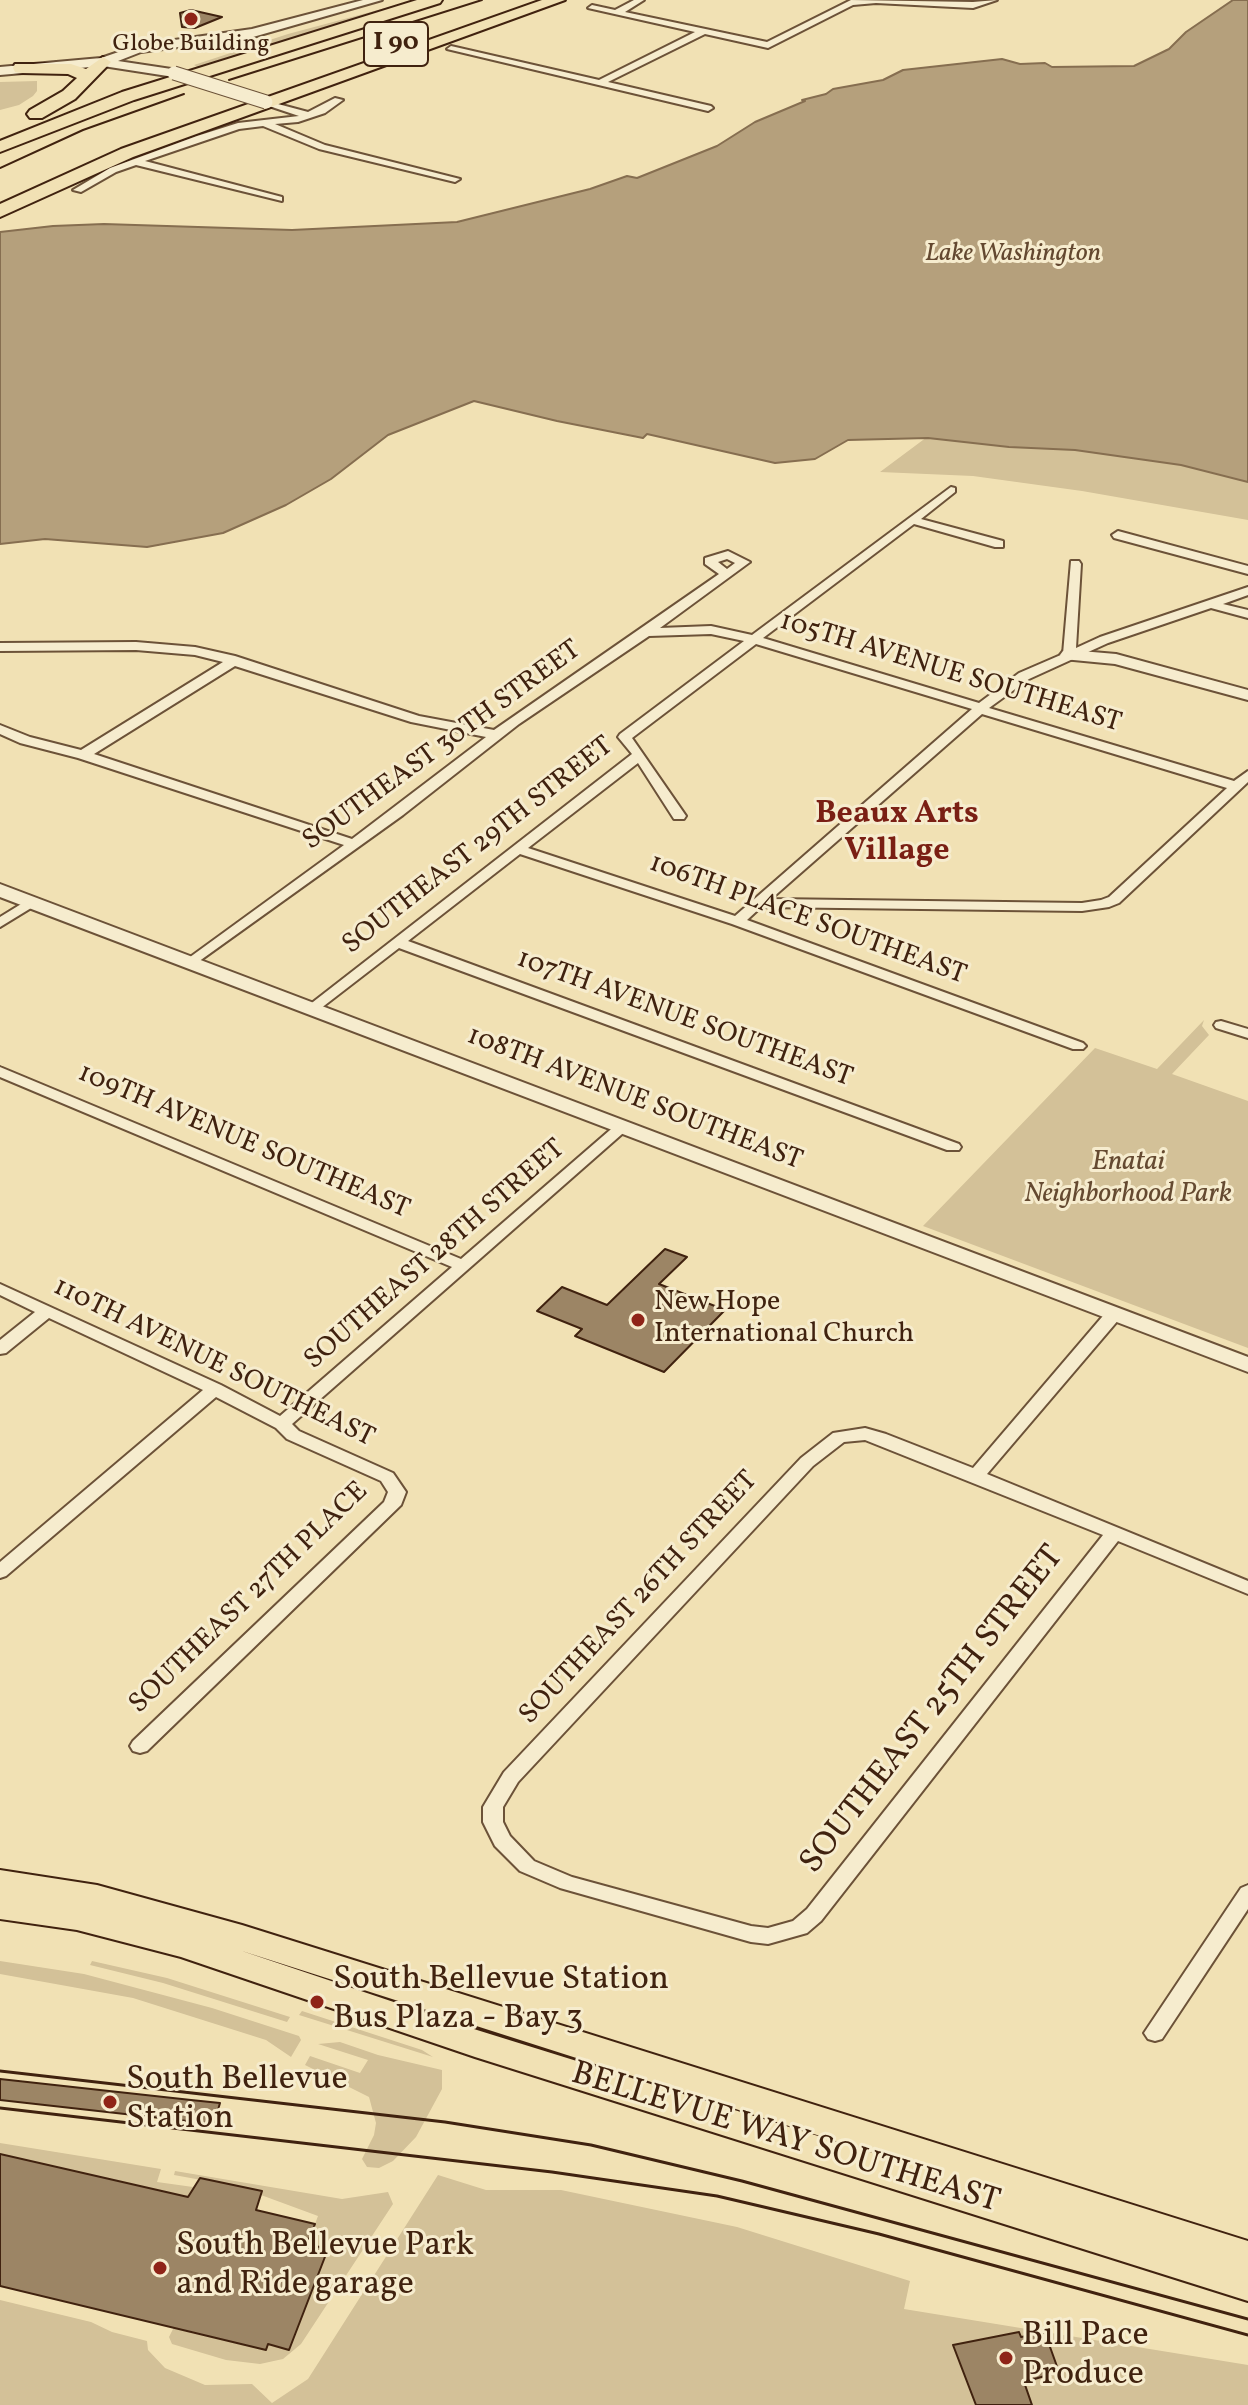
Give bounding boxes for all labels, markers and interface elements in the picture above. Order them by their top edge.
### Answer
marker: Globe Building [182,10,200,28]
road number: I 90 [364,22,428,66]
place label: Globe Building [113,32,269,60]
water label: Lake Washington [925,239,1101,271]
street label: 105TH AVENUE SOUTHEAST [775,606,1125,742]
street label: SOUTHEAST 30TH STREET [297,635,589,859]
street label: SOUTHEAST 29TH STREET [337,731,621,963]
district label: Beaux Arts Village [815,797,979,872]
street label: 106TH PLACE SOUTHEAST [644,848,970,994]
street label: 107TH AVENUE SOUTHEAST [512,944,856,1096]
street label: 108TH AVENUE SOUTHEAST [462,1020,806,1180]
street label: 109TH AVENUE SOUTHEAST [72,1058,414,1228]
street label: SOUTHEAST 28TH STREET [299,1134,573,1378]
park label: Enatai Neighborhood Park [1024,1147,1232,1213]
street label: 110TH AVENUE SOUTHEAST [47,1272,379,1456]
place label: New Hope International Church [654,1287,914,1353]
marker: New Hope International Church [629,1311,647,1329]
street label: SOUTHEAST 26TH STREET [514,1465,766,1733]
street label: SOUTHEAST 27TH PLACE [123,1476,377,1722]
street label: SOUTHEAST 25TH STREET [793,1539,1075,1883]
place label: South Bellevue Station Bus Plaza - Bay 3 [333,1962,669,2042]
marker: South Bellevue Station Bus Plaza - Bay 3 [308,1993,326,2011]
street label: BELLEVUE WAY SOUTHEAST [566,2055,1004,2225]
place label: South Bellevue Station [126,2062,348,2142]
marker: South Bellevue Station [101,2093,119,2111]
place label: South Bellevue Park and Ride garage [176,2228,474,2308]
marker: South Bellevue Park and Ride garage [151,2259,169,2277]
place label: Bill Pace Produce [1022,2318,1149,2398]
marker: Bill Pace Produce [997,2349,1015,2367]

